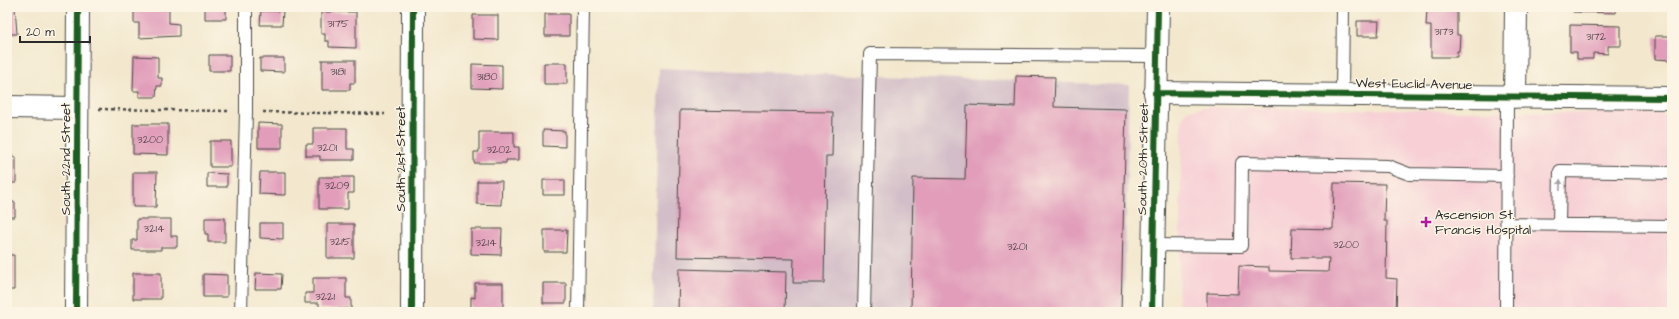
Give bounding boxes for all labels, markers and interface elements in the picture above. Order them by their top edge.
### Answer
house number: 3175 [327,16,349,31]
scale bar [20,18,90,44]
text: 20 m [26,24,55,41]
house number: 3173 [1434,24,1454,39]
house number: 3172 [1586,29,1607,44]
house number: 3181 [330,64,346,79]
house number: 3180 [476,69,498,84]
street label: West Euclid Avenue [1355,74,1473,94]
street label: South 22nd Street [57,102,75,215]
street label: South 20th Street [1133,102,1153,215]
street label: South 21st Street [392,106,410,212]
house number: 3200 [137,132,163,147]
house number: 3201 [317,140,338,155]
house number: 3202 [486,142,512,157]
house number: 3209 [324,178,350,193]
one-way arrow [1557,178,1563,191]
place label: Ascension St. Francis Hospital [1435,206,1531,239]
marker: Ascension St. Francis Hospital [1420,216,1432,228]
house number: 3214 [144,221,165,236]
house number: 3215 [329,234,351,249]
house number: 3214 [476,235,497,250]
house number: 3200 [1333,237,1359,252]
house number: 3201 [1007,239,1028,254]
house number: 3221 [315,289,335,304]

